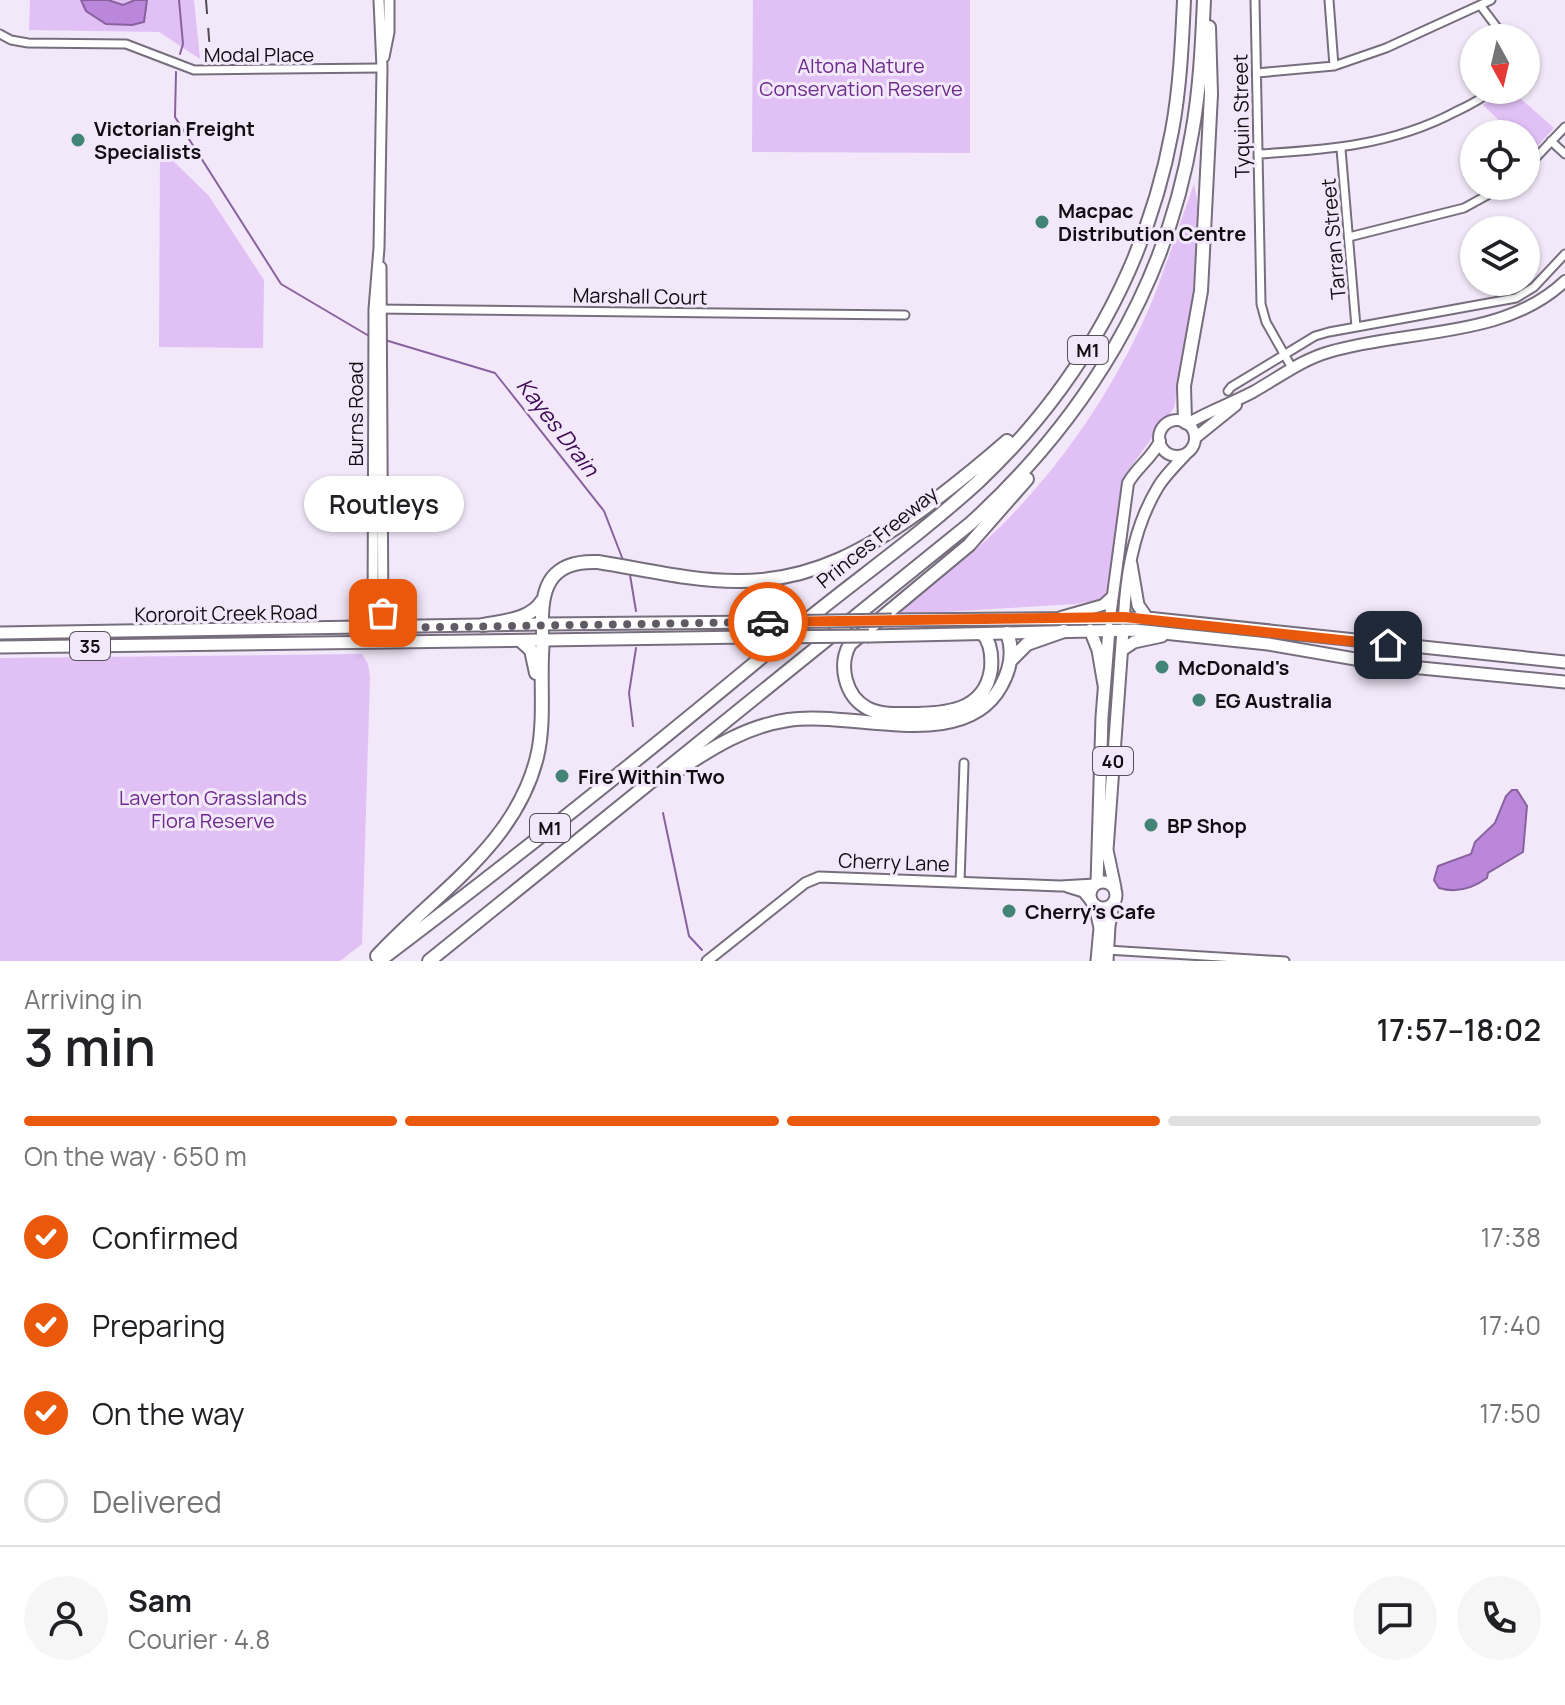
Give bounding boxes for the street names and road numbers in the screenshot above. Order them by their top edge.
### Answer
street label: Modal Place [204,41,314,68]
street label: Tyquin Street [1226,54,1256,178]
street label: Tarran Street [1314,177,1352,301]
street label: Marshall Court [572,281,708,311]
road number: M1 [1068,336,1108,364]
street label: Burns Road [342,361,369,467]
street label: Princes Freeway [811,479,944,594]
street label: Kororoit Creek Road [134,598,318,628]
road number: 35 [70,632,110,660]
road number: 40 [1093,747,1133,775]
road number: M1 [530,814,570,842]
street label: Cherry Lane [838,847,950,877]

